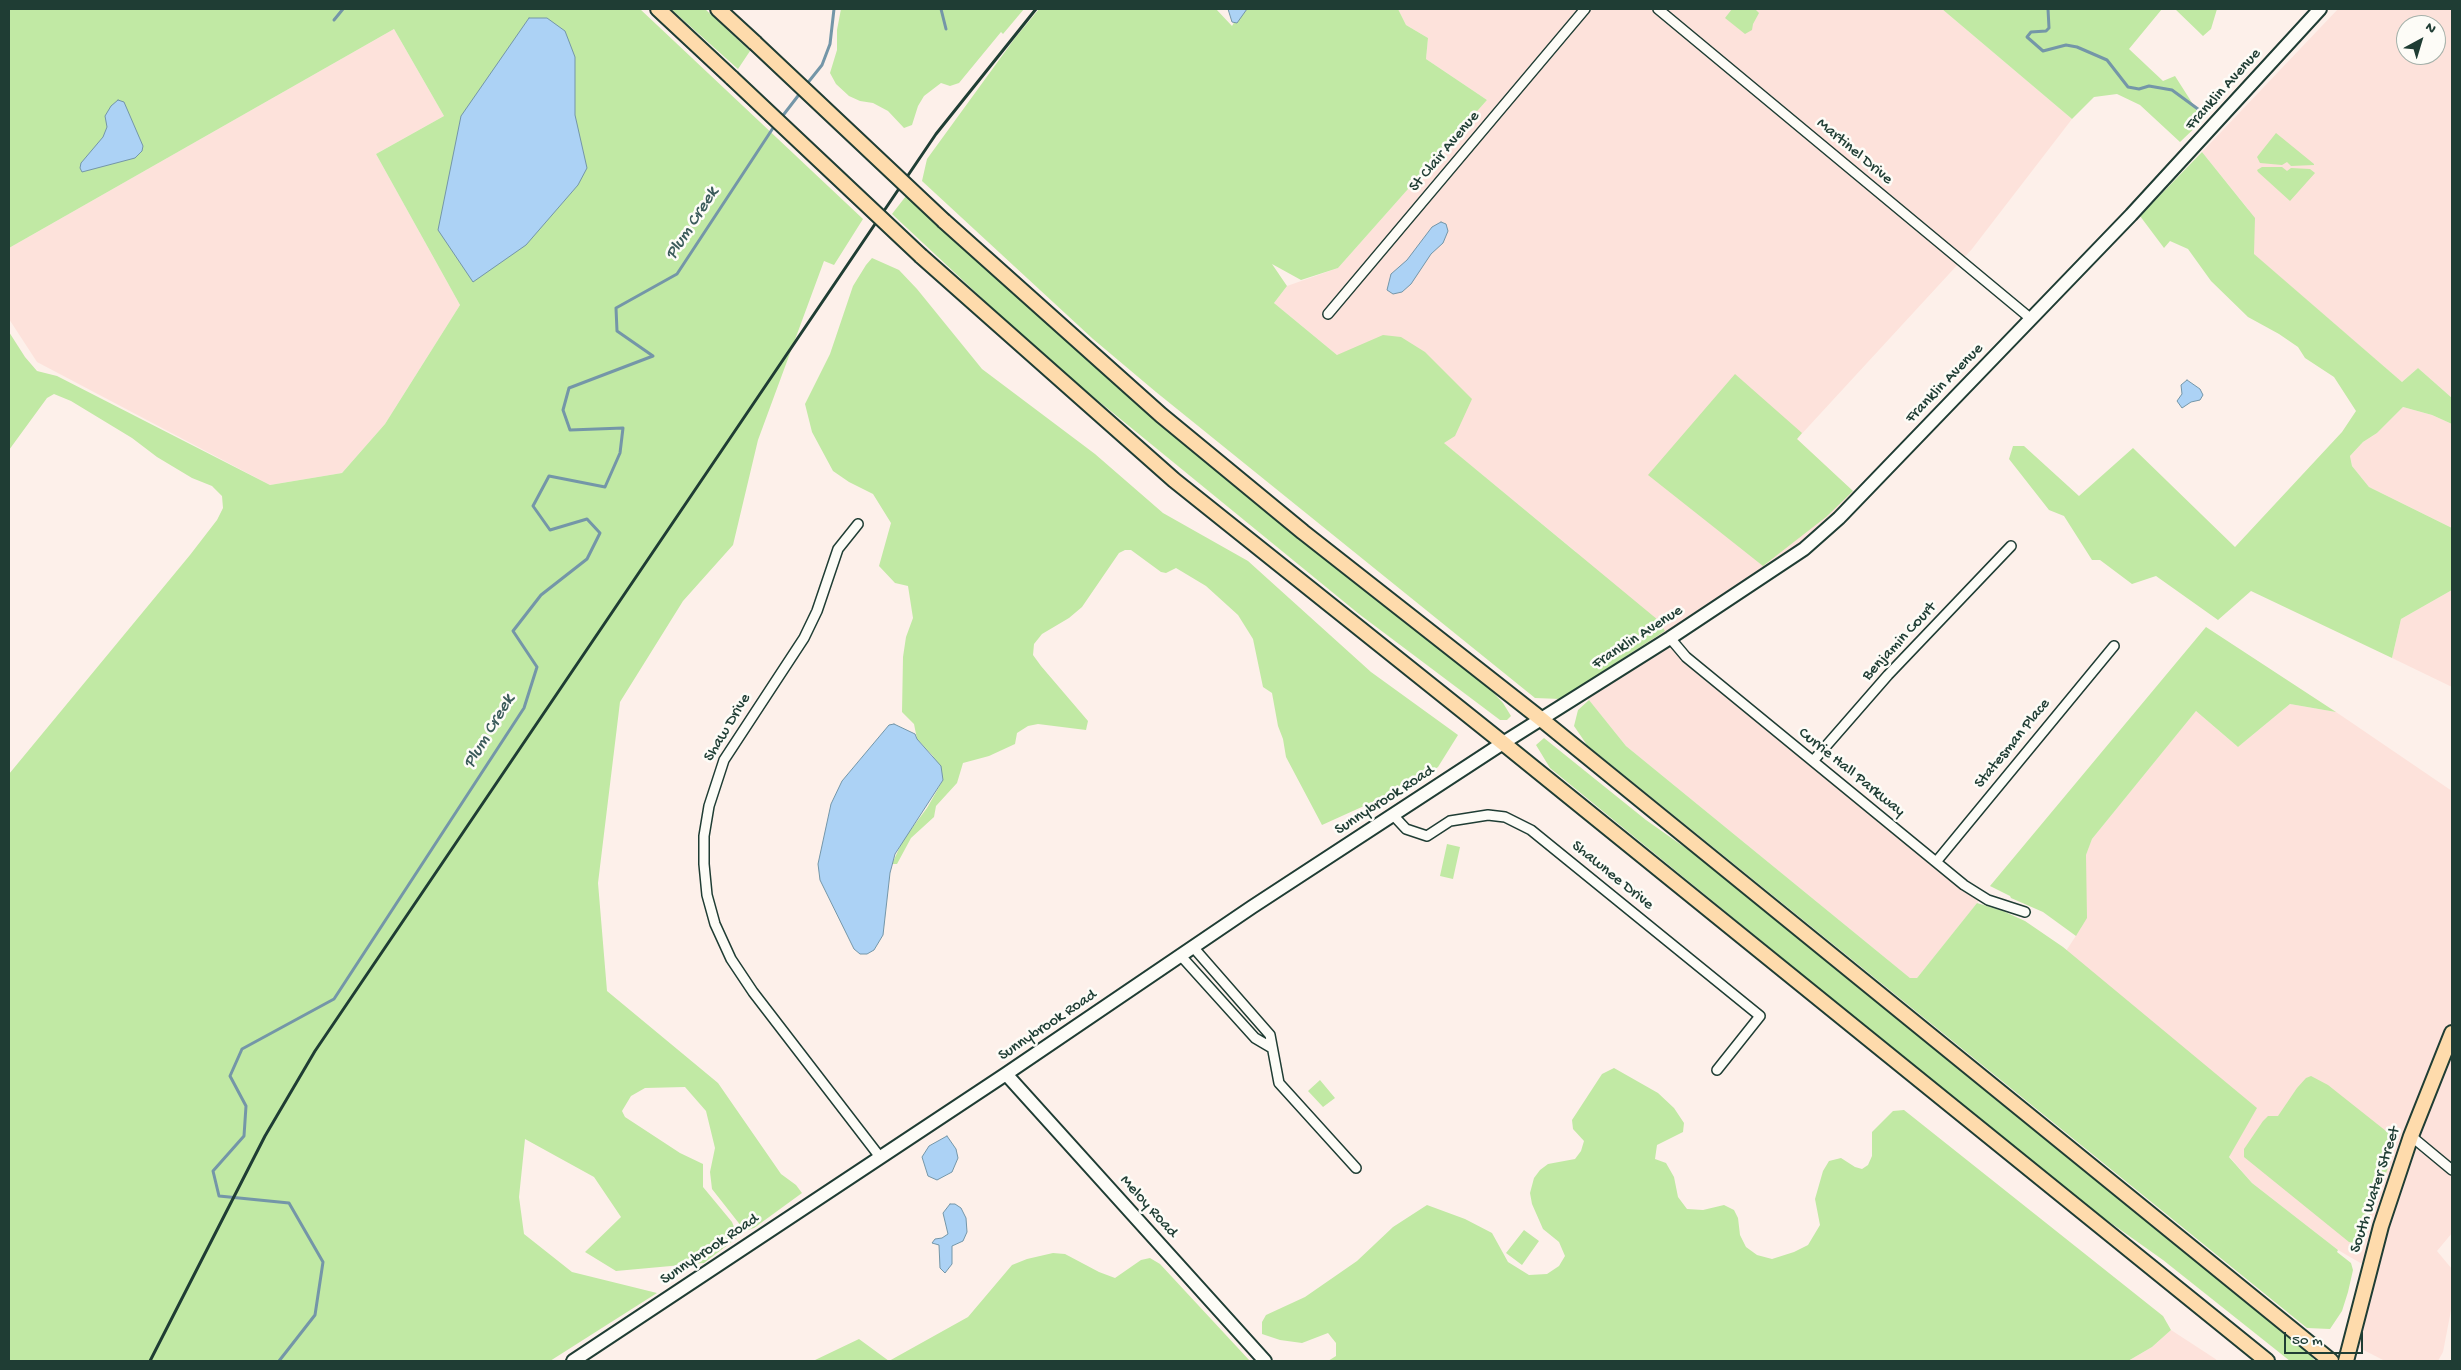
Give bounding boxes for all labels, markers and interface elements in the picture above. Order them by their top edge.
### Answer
north arrow [2396,15,2446,65]
text: N [2421,19,2439,38]
street label: Franklin Avenue [2182,45,2266,135]
street label: St Clair Avenue [1406,108,1484,196]
street label: Martinel Drive [1812,115,1896,189]
water label: Plum Creek [662,184,724,264]
street label: Franklin Avenue [1902,340,1988,428]
street label: Benjamin Court [1859,599,1941,685]
street label: Franklin Avenue [1589,602,1687,674]
water label: Plum Creek [460,691,520,773]
street label: Shaw Drive [700,691,756,765]
street label: Statesman Place [1971,695,2055,793]
street label: Currie Hall Parkway [1794,724,1908,822]
street label: Sunnybrook Road [1332,762,1438,840]
street label: Shawnee Drive [1567,837,1657,915]
street label: Sunnybrook Road [995,986,1101,1066]
street label: South Water Street [2347,1124,2405,1256]
street label: Meloy Road [1115,1172,1181,1242]
street label: Sunnybrook Road [657,1210,763,1290]
scale bar [2286,1322,2365,1354]
text: 50 m [2292,1332,2323,1350]

